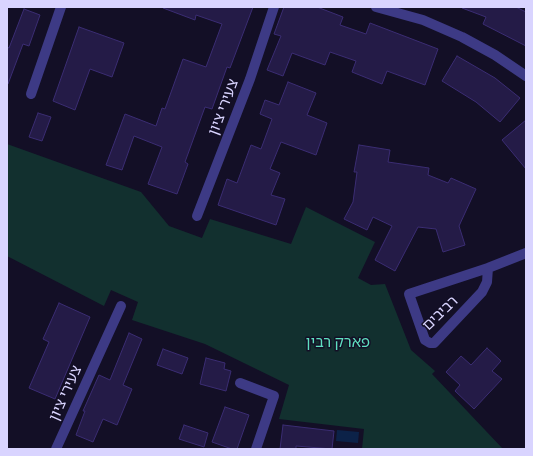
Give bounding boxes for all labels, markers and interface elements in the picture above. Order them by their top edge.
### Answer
street label: צעירי ציון [204,76,242,138]
street label: רביבים [419,292,461,334]
park label: פארק רבין [306,333,370,351]
street label: צעירי ציון [45,362,85,424]

